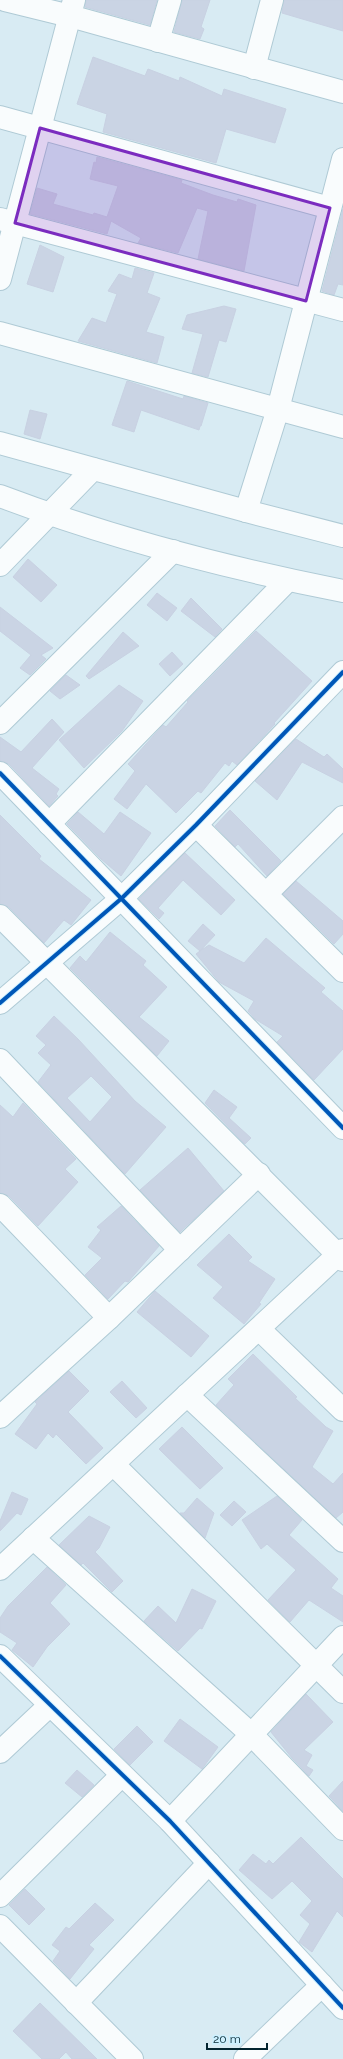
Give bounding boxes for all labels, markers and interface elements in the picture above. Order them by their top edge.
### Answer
scale bar [207,2025,267,2051]
text: 20 m [213,2032,241,2046]

